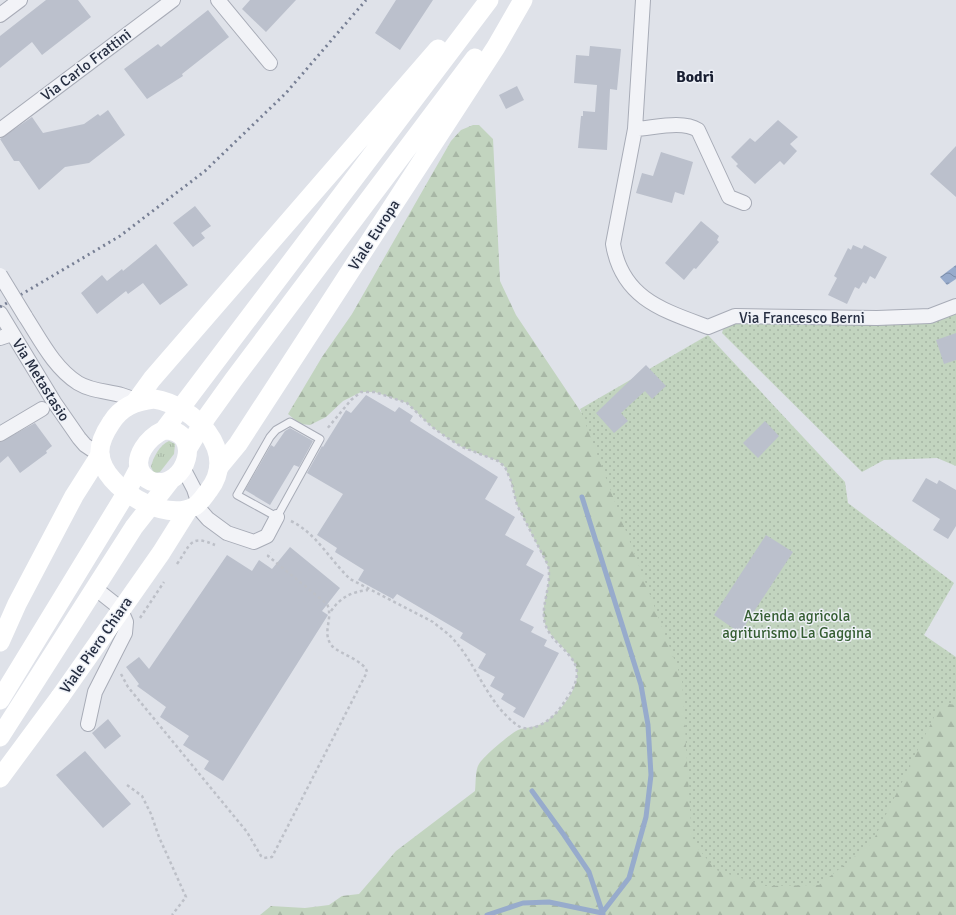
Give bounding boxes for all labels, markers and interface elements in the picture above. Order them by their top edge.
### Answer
street label: Via Carlo Frattini [37,25,135,105]
district label: Bodri [676,67,714,87]
street label: Viale Europa [345,196,403,274]
street label: Via Francesco Berni [739,309,865,327]
street label: Via Metastasio [8,335,74,425]
street label: Viale Piero Chiara [56,593,136,697]
park label: Azienda agricola agriturismo La Gaggina [722,607,872,642]

